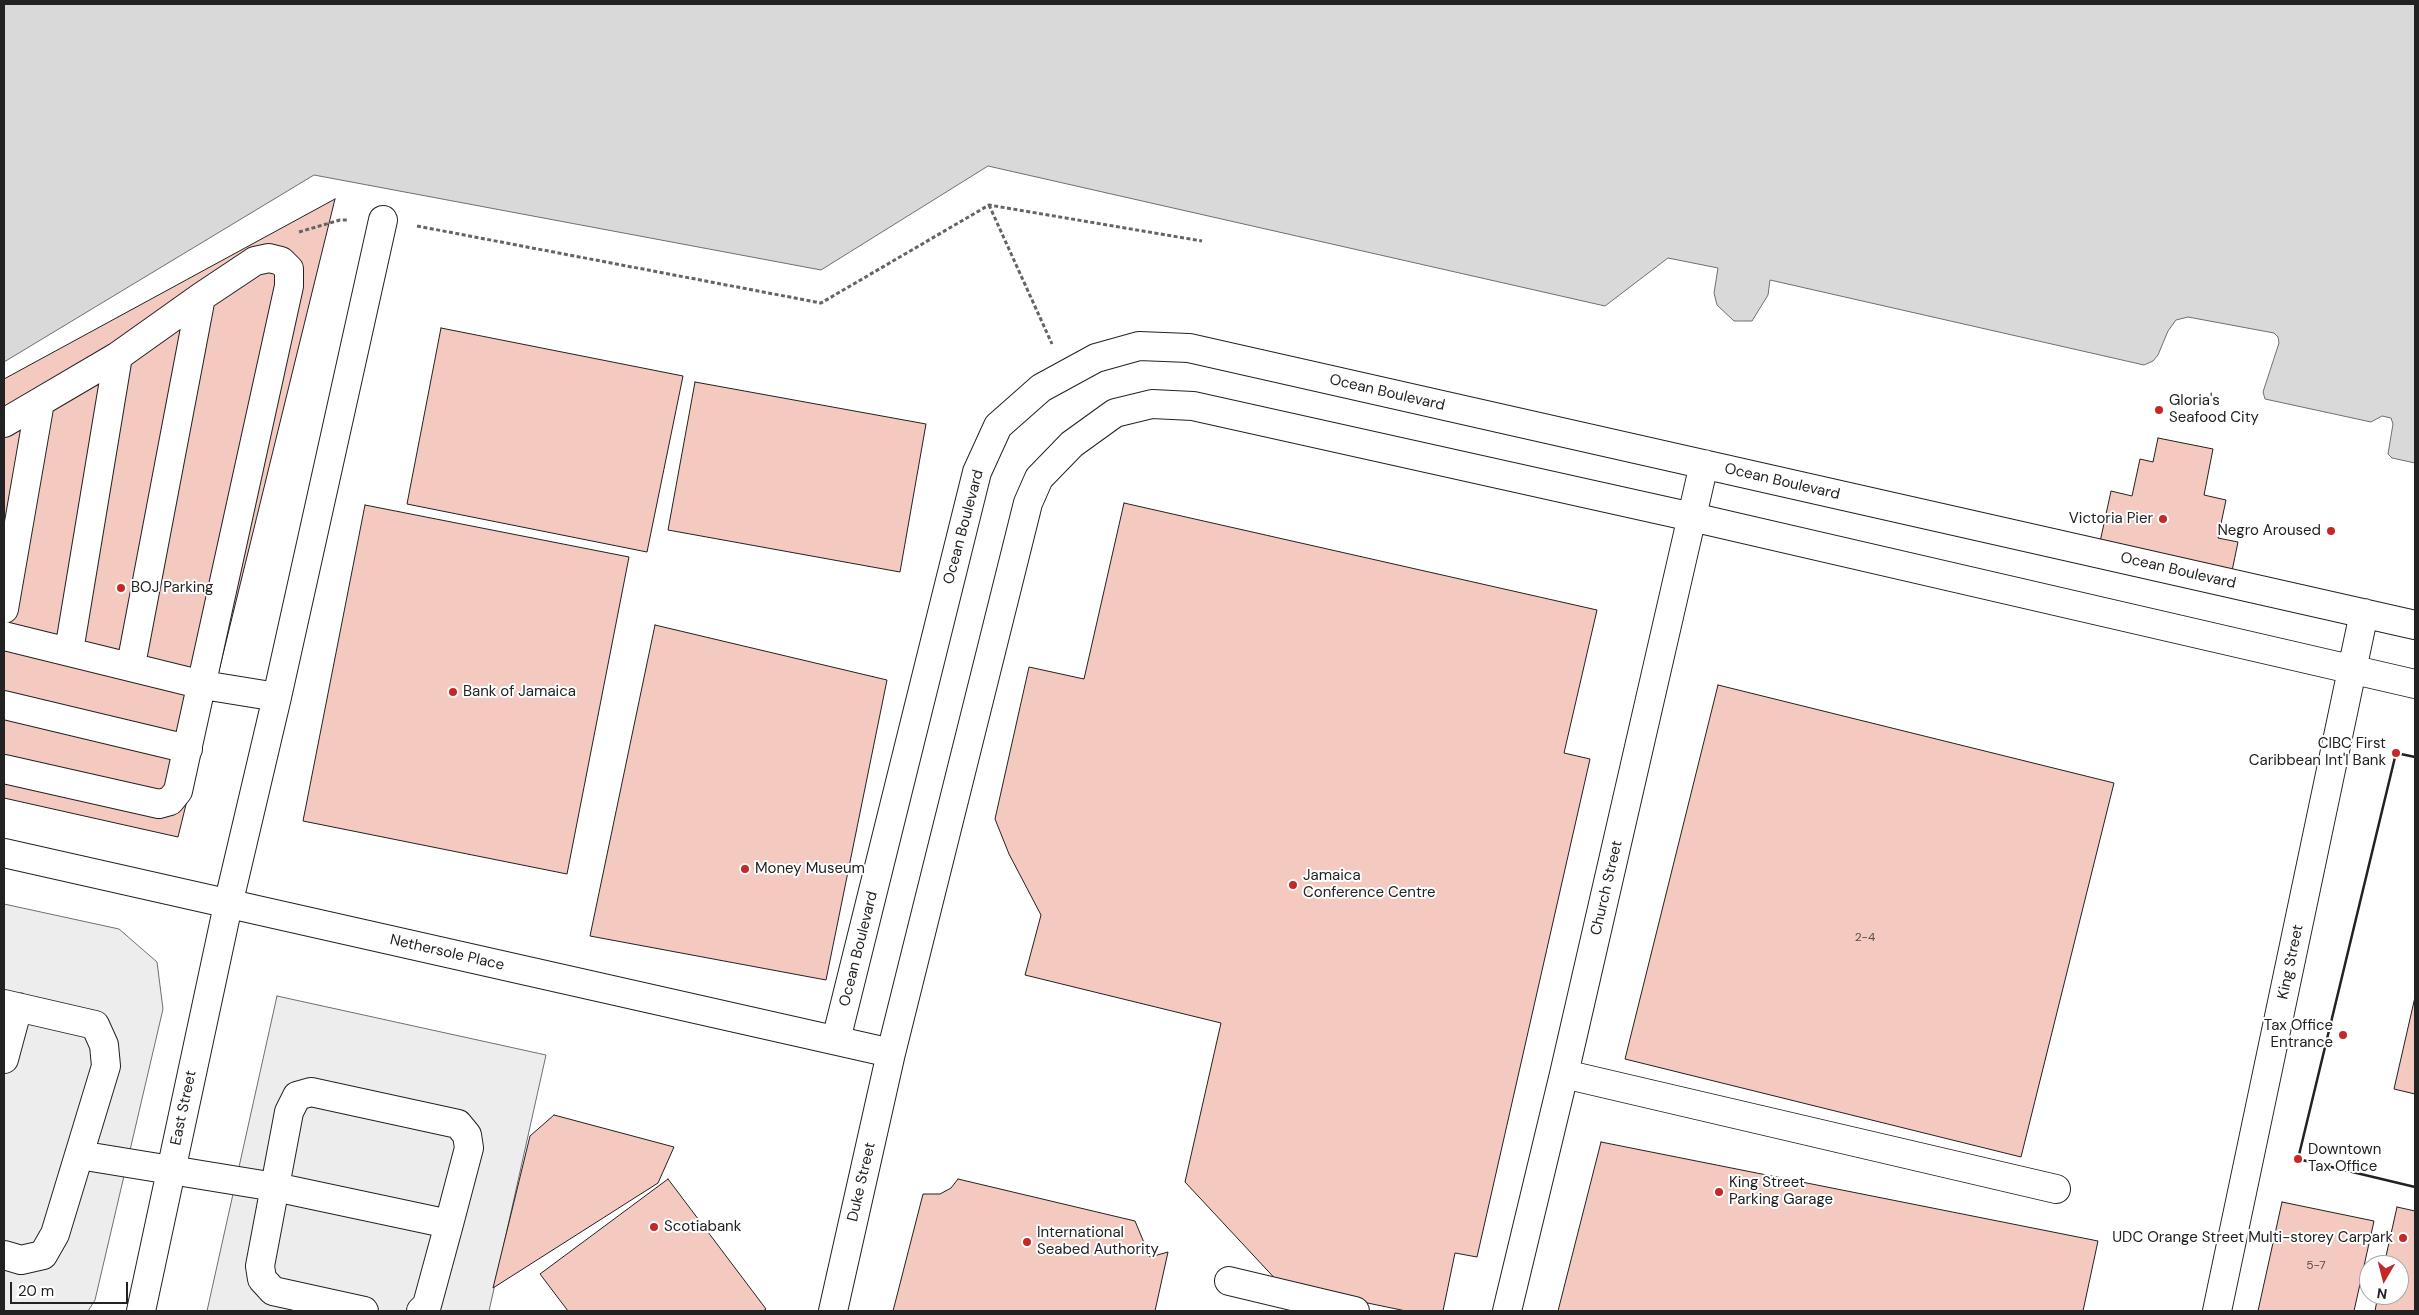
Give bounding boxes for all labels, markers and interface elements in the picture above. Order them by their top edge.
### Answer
street label: Ocean Boulevard [1328,371,1446,415]
place label: Gloria's Seafood City [2169,392,2259,427]
marker: Gloria's Seafood City [2153,404,2165,416]
street label: Ocean Boulevard [1723,460,1841,504]
street label: Ocean Boulevard [940,468,988,586]
place label: Victoria Pier [2069,510,2153,528]
marker: Victoria Pier [2157,513,2169,525]
place label: Negro Aroused [2217,522,2321,540]
marker: Negro Aroused [2325,525,2337,537]
street label: Ocean Boulevard [2119,549,2237,593]
place label: BOJ Parking [131,579,213,597]
marker: BOJ Parking [115,582,127,594]
place label: Bank of Jamaica [463,683,576,701]
marker: Bank of Jamaica [447,686,459,698]
place label: CIBC First Caribbean Int'l Bank [2249,735,2386,770]
marker: CIBC First Caribbean Int'l Bank [2390,747,2402,759]
street label: Church Street [1587,839,1627,937]
place label: Money Museum [755,860,865,878]
marker: Money Museum [739,863,751,875]
place label: Jamaica Conference Centre [1303,867,1436,902]
marker: Jamaica Conference Centre [1287,879,1299,891]
street label: Ocean Boulevard [836,890,882,1008]
street label: King Street [2274,923,2308,1001]
street label: Nethersole Place [388,931,506,975]
house number: 2-4 [1855,931,1875,945]
place label: Tax Office Entrance [2264,1017,2333,1052]
marker: Tax Office Entrance [2337,1029,2349,1041]
street label: East Street [167,1069,201,1147]
street label: Duke Street [844,1141,880,1223]
place label: Downtown Tax Office [2308,1141,2381,1176]
marker: Downtown Tax Office [2292,1153,2304,1165]
place label: King Street Parking Garage [1729,1174,1833,1209]
marker: King Street Parking Garage [1713,1186,1725,1198]
place label: Scotiabank [664,1218,741,1236]
marker: Scotiabank [648,1221,660,1233]
place label: International Seabed Authority [1037,1224,1159,1259]
place label: UDC Orange Street Multi-storey Carpark [2112,1229,2393,1247]
marker: UDC Orange Street Multi-storey Carpark [2397,1232,2409,1244]
marker: International Seabed Authority [1021,1236,1033,1248]
north arrow [2359,1255,2409,1305]
house number: 5-7 [2306,1259,2326,1273]
scale bar [12,1272,130,1304]
text: 20 m [18,1281,54,1301]
text: N [2376,1284,2388,1303]

